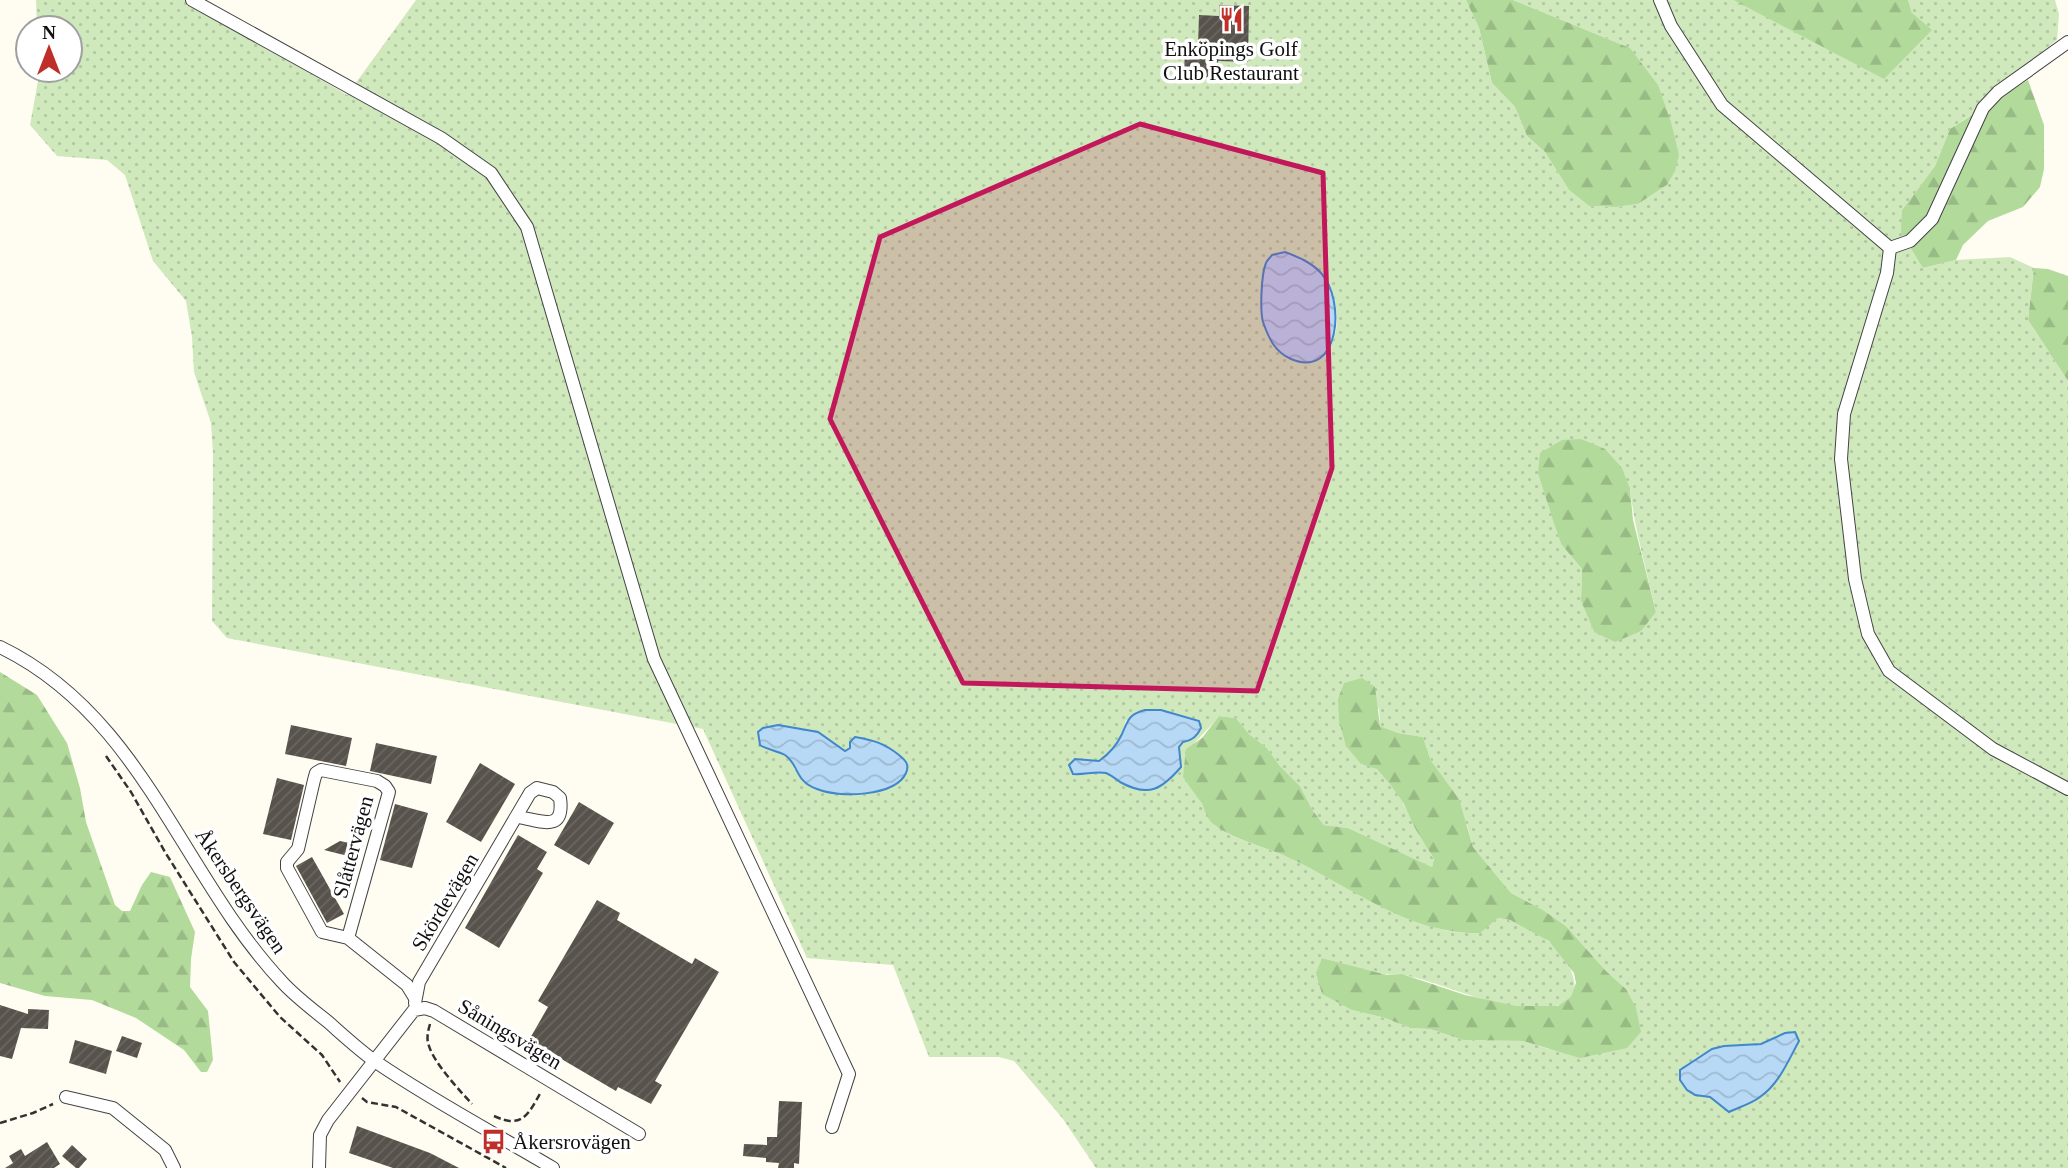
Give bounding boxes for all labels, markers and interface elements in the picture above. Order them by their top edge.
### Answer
restaurant icon: Enköpings Golf Club Restaurant [1217,6,1245,34]
north arrow [14,14,84,84]
text: N [42,22,56,43]
place label: Enköpings Golf Club Restaurant [1163,37,1299,85]
street label: Slåttervägen [328,793,378,901]
street label: Åkersbergsvägen [190,824,292,958]
street label: Skördevägen [406,848,484,955]
street label: Såningsvägen [454,994,567,1075]
bus stop icon: Åkersrovägen [479,1128,507,1156]
place label: Åkersrovägen [513,1130,631,1154]

